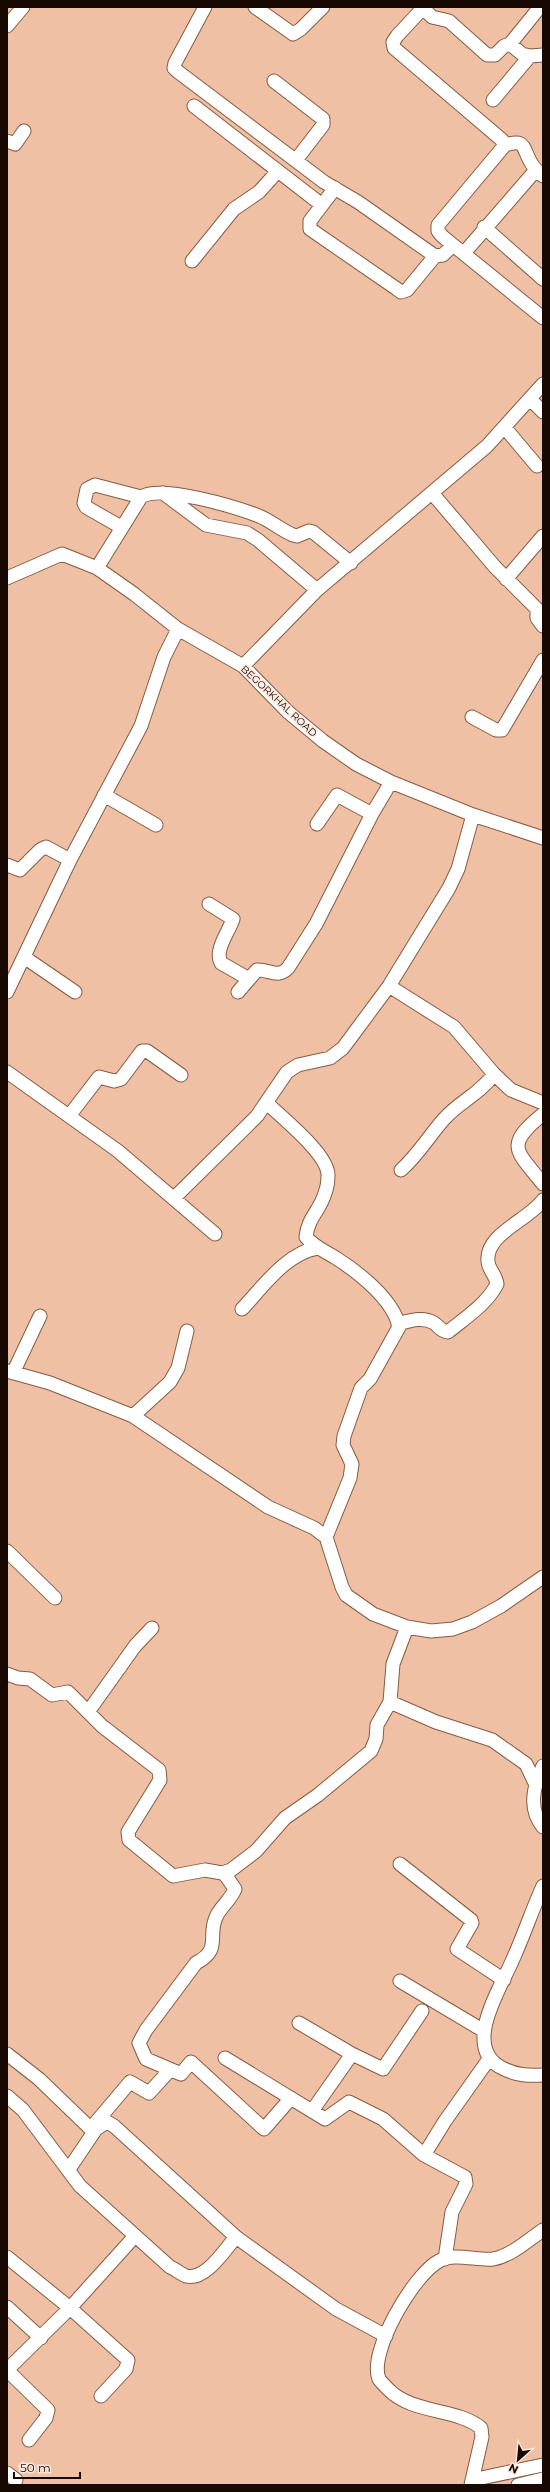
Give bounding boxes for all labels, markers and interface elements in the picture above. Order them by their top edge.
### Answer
street label: BEGORKHAL ROAD [238,662,320,740]
north arrow [498,2440,538,2480]
scale bar [14,2454,80,2480]
text: 50 m [20,2460,51,2475]
text: N [506,2461,521,2477]

